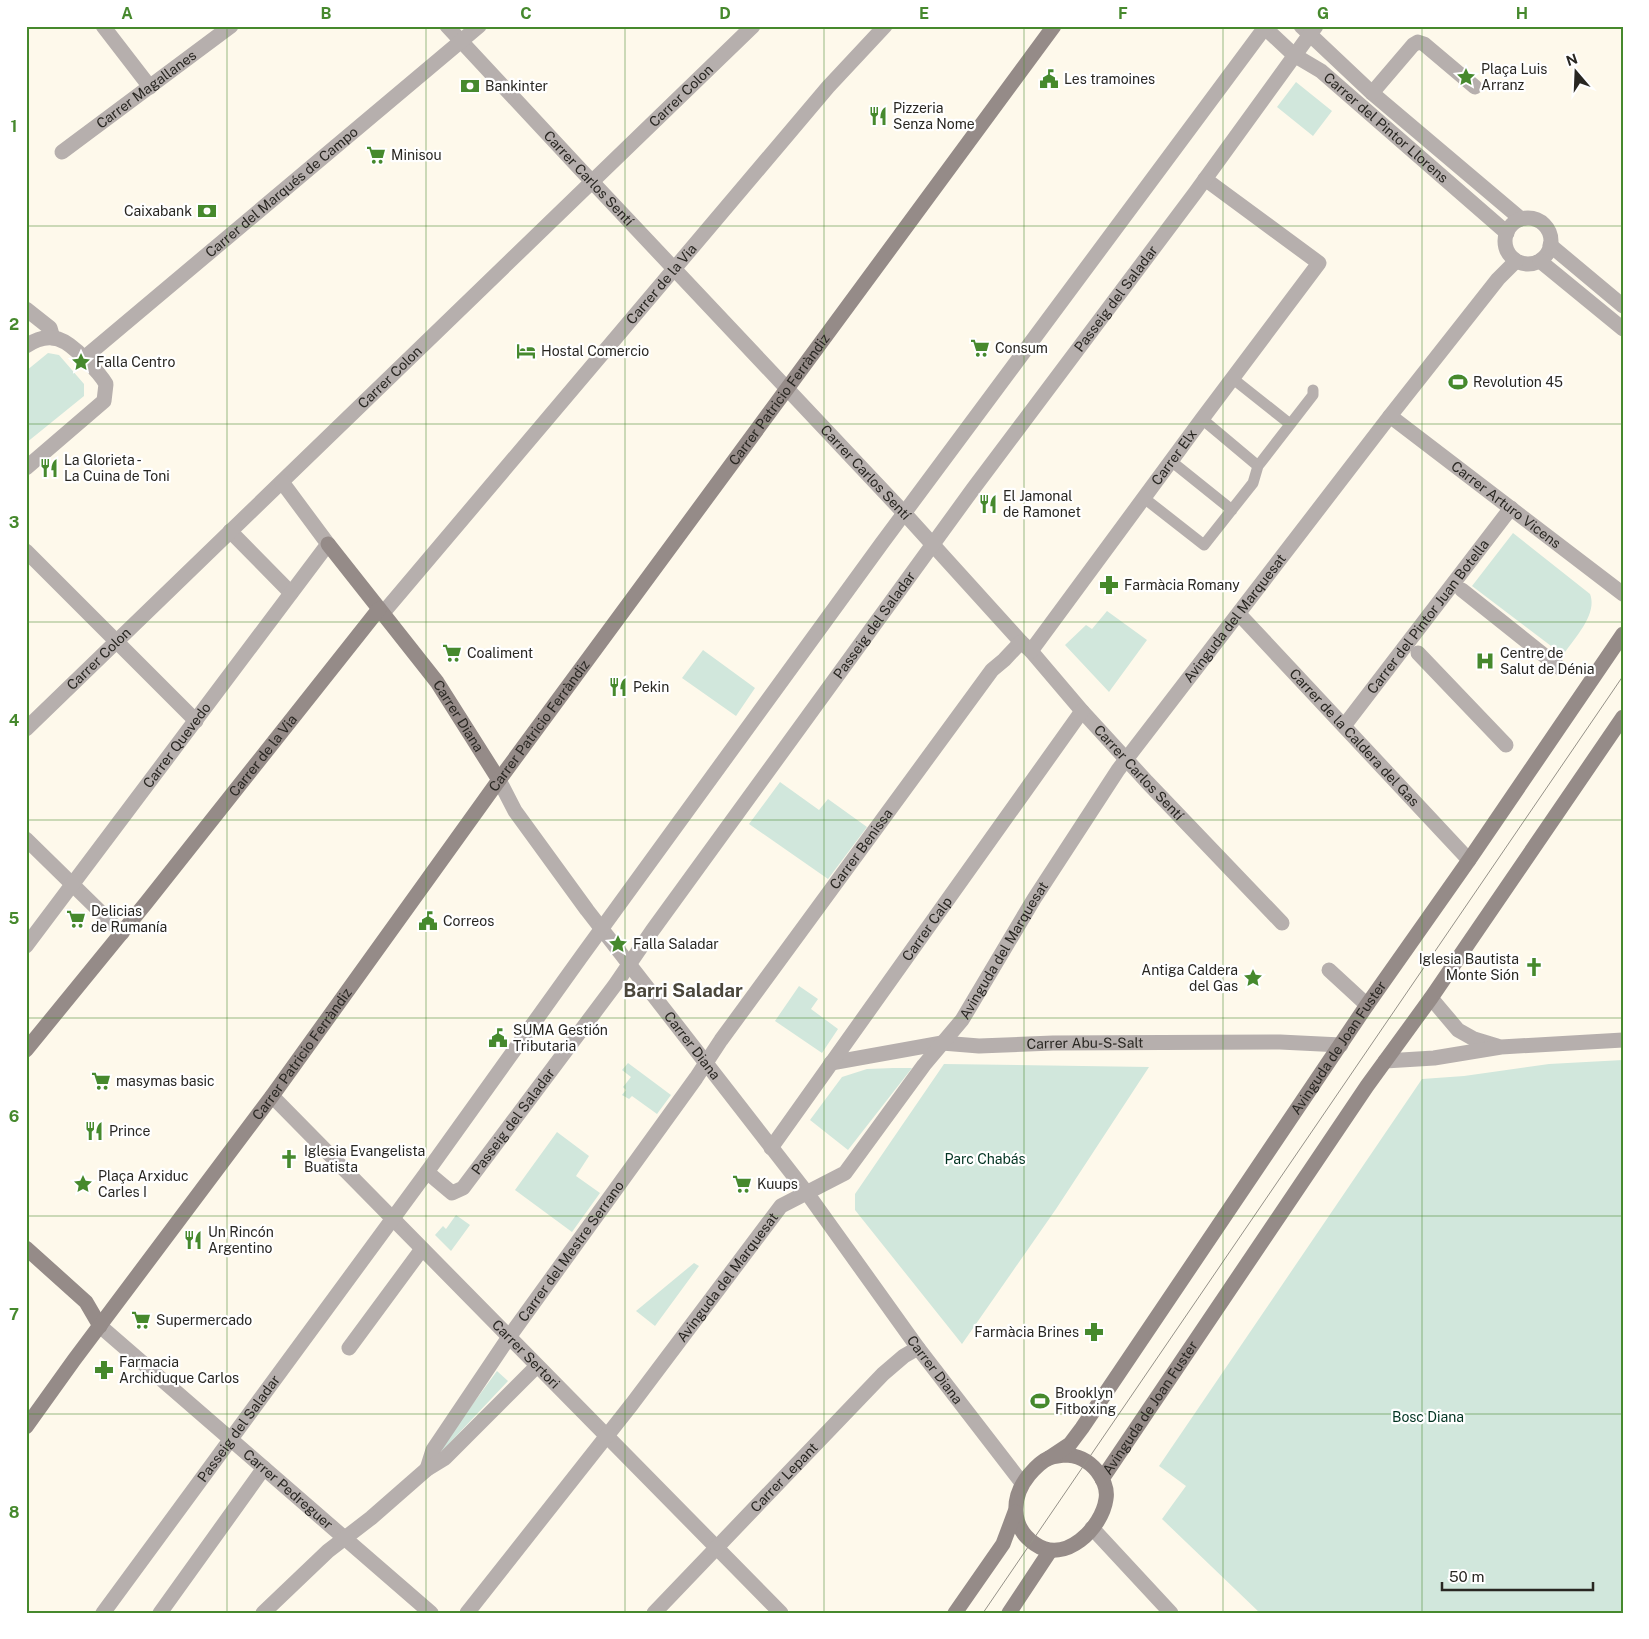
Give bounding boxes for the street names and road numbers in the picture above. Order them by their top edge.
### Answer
street label: Carrer Magallanes [93,47,199,132]
street label: Carrer Colon [646,61,716,130]
street label: Carrer del Pintor Llorens [1321,69,1451,186]
street label: Carrer del Marqués de Campo [202,123,361,261]
street label: Carrer Carlos Sentí [541,127,637,229]
street label: Carrer de la Via [623,241,700,327]
street label: Passeig del Saladar [1071,242,1161,355]
street label: Carrer Patricio Ferràndiz [725,330,833,468]
street label: Carrer Colon [355,343,425,412]
street label: Carrer Carlos Sentí [817,422,914,523]
street label: Carrer Elx [1148,426,1200,488]
street label: Carrer Arturo Vicens [1448,458,1564,552]
street label: Carrer del Pintor Juan Botella [1364,536,1492,697]
street label: Avinguda del Marquesat [1180,551,1289,686]
street label: Passeig del Saladar [830,568,918,682]
street label: Carrer Colon [63,624,134,693]
street label: Carrer Patricio Ferràndiz [485,657,593,794]
street label: Carrer de la Caldera del Gas [1286,665,1423,810]
street label: Carrer Diana [430,677,487,755]
street label: Carrer Quevedo [140,699,214,791]
street label: Carrer de la Via [226,711,300,800]
street label: Carrer Carlos Sentí [1091,722,1187,824]
street label: Carrer Benissa [826,805,896,892]
street label: Avinguda del Marquesat [956,879,1051,1022]
street label: Carrer Calp [899,894,955,964]
street label: Avinguda de Joan Fuster [1288,978,1389,1117]
street label: Carrer Patricio Ferràndiz [249,985,355,1123]
street label: Carrer Diana [661,1008,724,1083]
street label: Carrer Abu-S-Salt [1026,1035,1144,1052]
street label: Passeig del Saladar [468,1065,558,1178]
street label: Carrer del Mestre Serrano [515,1178,627,1325]
street label: Avinguda del Marquesat [674,1209,781,1345]
street label: Carrer Sertori [489,1316,563,1392]
street label: Carrer Diana [904,1333,966,1407]
street label: Avinguda de Joan Fuster [1099,1338,1201,1478]
street label: Passeig del Saladar [194,1372,283,1485]
street label: Carrer Lepant [747,1439,821,1515]
street label: Carrer Pedreguer [240,1446,336,1532]

